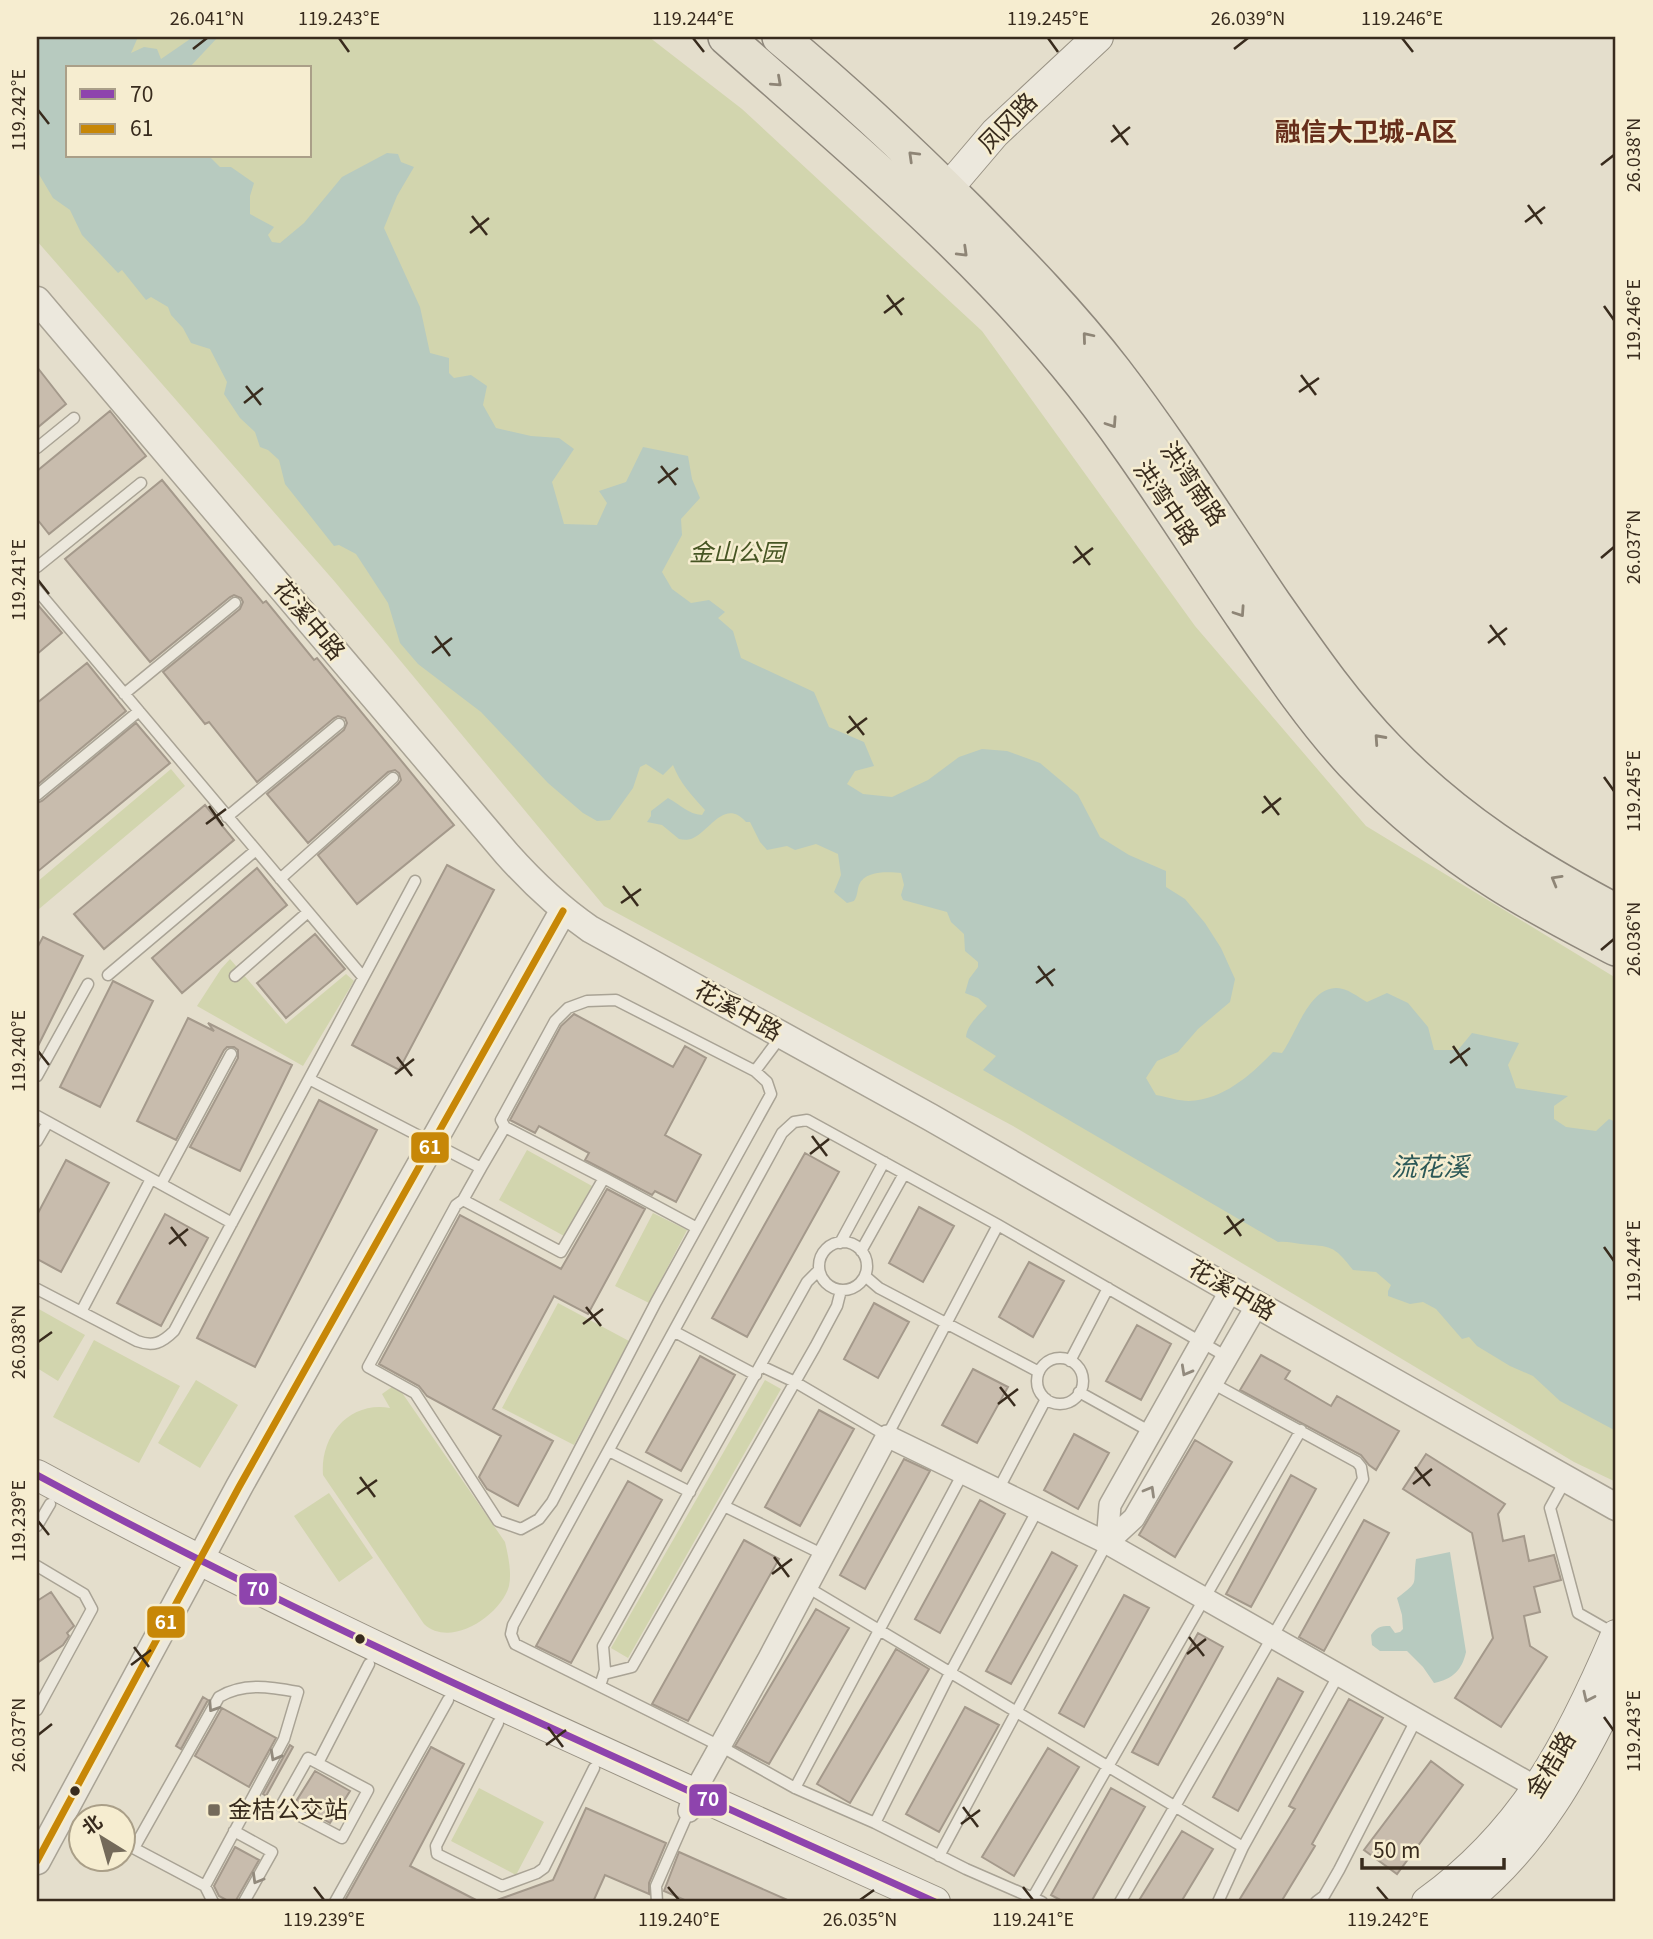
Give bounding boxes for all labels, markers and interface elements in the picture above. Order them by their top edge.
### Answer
text: 26.041°N [170,4,244,30]
text: 119.243°E [298,4,380,30]
text: 119.244°E [652,4,734,30]
text: 119.245°E [1007,4,1089,30]
text: 26.039°N [1211,4,1285,30]
text: 119.246°E [1361,4,1443,30]
legend [66,66,312,158]
text: 119.242°E [4,69,30,151]
one-way arrow [769,74,782,86]
text: 70 [130,78,153,108]
street label: 凤冈路 [969,83,1044,159]
district label: 融信大卫城-A区 [1275,111,1457,148]
text: 61 [130,112,153,142]
text: 26.038°N [1619,118,1645,192]
one-way arrow [908,151,921,164]
one-way arrow [955,243,968,256]
text: 119.246°E [1619,279,1645,361]
one-way arrow [1083,333,1095,346]
one-way arrow [1104,416,1117,429]
street label: 洪湾南路 [1154,433,1236,532]
street label: 洪湾中路 [1127,452,1209,551]
text: 26.037°N [1619,510,1645,584]
park label: 金山公园 [689,533,788,568]
text: 119.241°E [4,539,30,621]
street label: 花溪中路 [267,570,355,666]
one-way arrow [1231,604,1244,617]
one-way arrow [1374,735,1387,748]
text: 119.245°E [1619,750,1645,832]
one-way arrow [1551,875,1564,888]
text: 26.036°N [1619,902,1645,976]
street label: 花溪中路 [689,970,790,1047]
text: 119.240°E [4,1010,30,1092]
line badge: 61 [410,1131,450,1164]
text: 61 [419,1132,441,1159]
water label: 流花溪 [1391,1146,1472,1183]
text: 119.244°E [1619,1220,1645,1302]
street label: 花溪中路 [1183,1249,1284,1327]
text: 26.038°N [4,1305,30,1379]
one-way arrow [1181,1364,1194,1377]
text: 119.239°E [4,1480,30,1562]
one-way arrow [1142,1486,1155,1499]
line badge: 70 [238,1572,278,1606]
text: 70 [247,1574,269,1601]
line badge: 61 [146,1605,186,1639]
text: 61 [155,1607,177,1634]
unlabelled marker [353,1632,367,1646]
one-way arrow [1583,1690,1597,1702]
text: 119.243°E [1619,1690,1645,1772]
text: 26.037°N [4,1698,30,1772]
one-way arrow [209,1699,222,1712]
street label: 金桔路 [1515,1724,1582,1804]
one-way arrow [269,1749,283,1761]
line badge: 70 [688,1783,728,1817]
unlabelled marker [68,1784,82,1798]
text: 70 [697,1784,719,1811]
place label: 金桔公交站 [228,1790,348,1825]
north arrow [66,1802,136,1872]
marker: 金桔公交站 [206,1802,222,1818]
text: 北 [75,1807,107,1840]
scale bar [1362,1827,1504,1871]
text: 50 m [1373,1834,1420,1864]
one-way arrow [252,1872,265,1885]
text: 119.239°E [283,1905,365,1931]
text: 119.240°E [638,1905,720,1931]
text: 26.035°N [823,1905,897,1931]
text: 119.241°E [992,1905,1074,1931]
text: 119.242°E [1347,1905,1429,1931]

